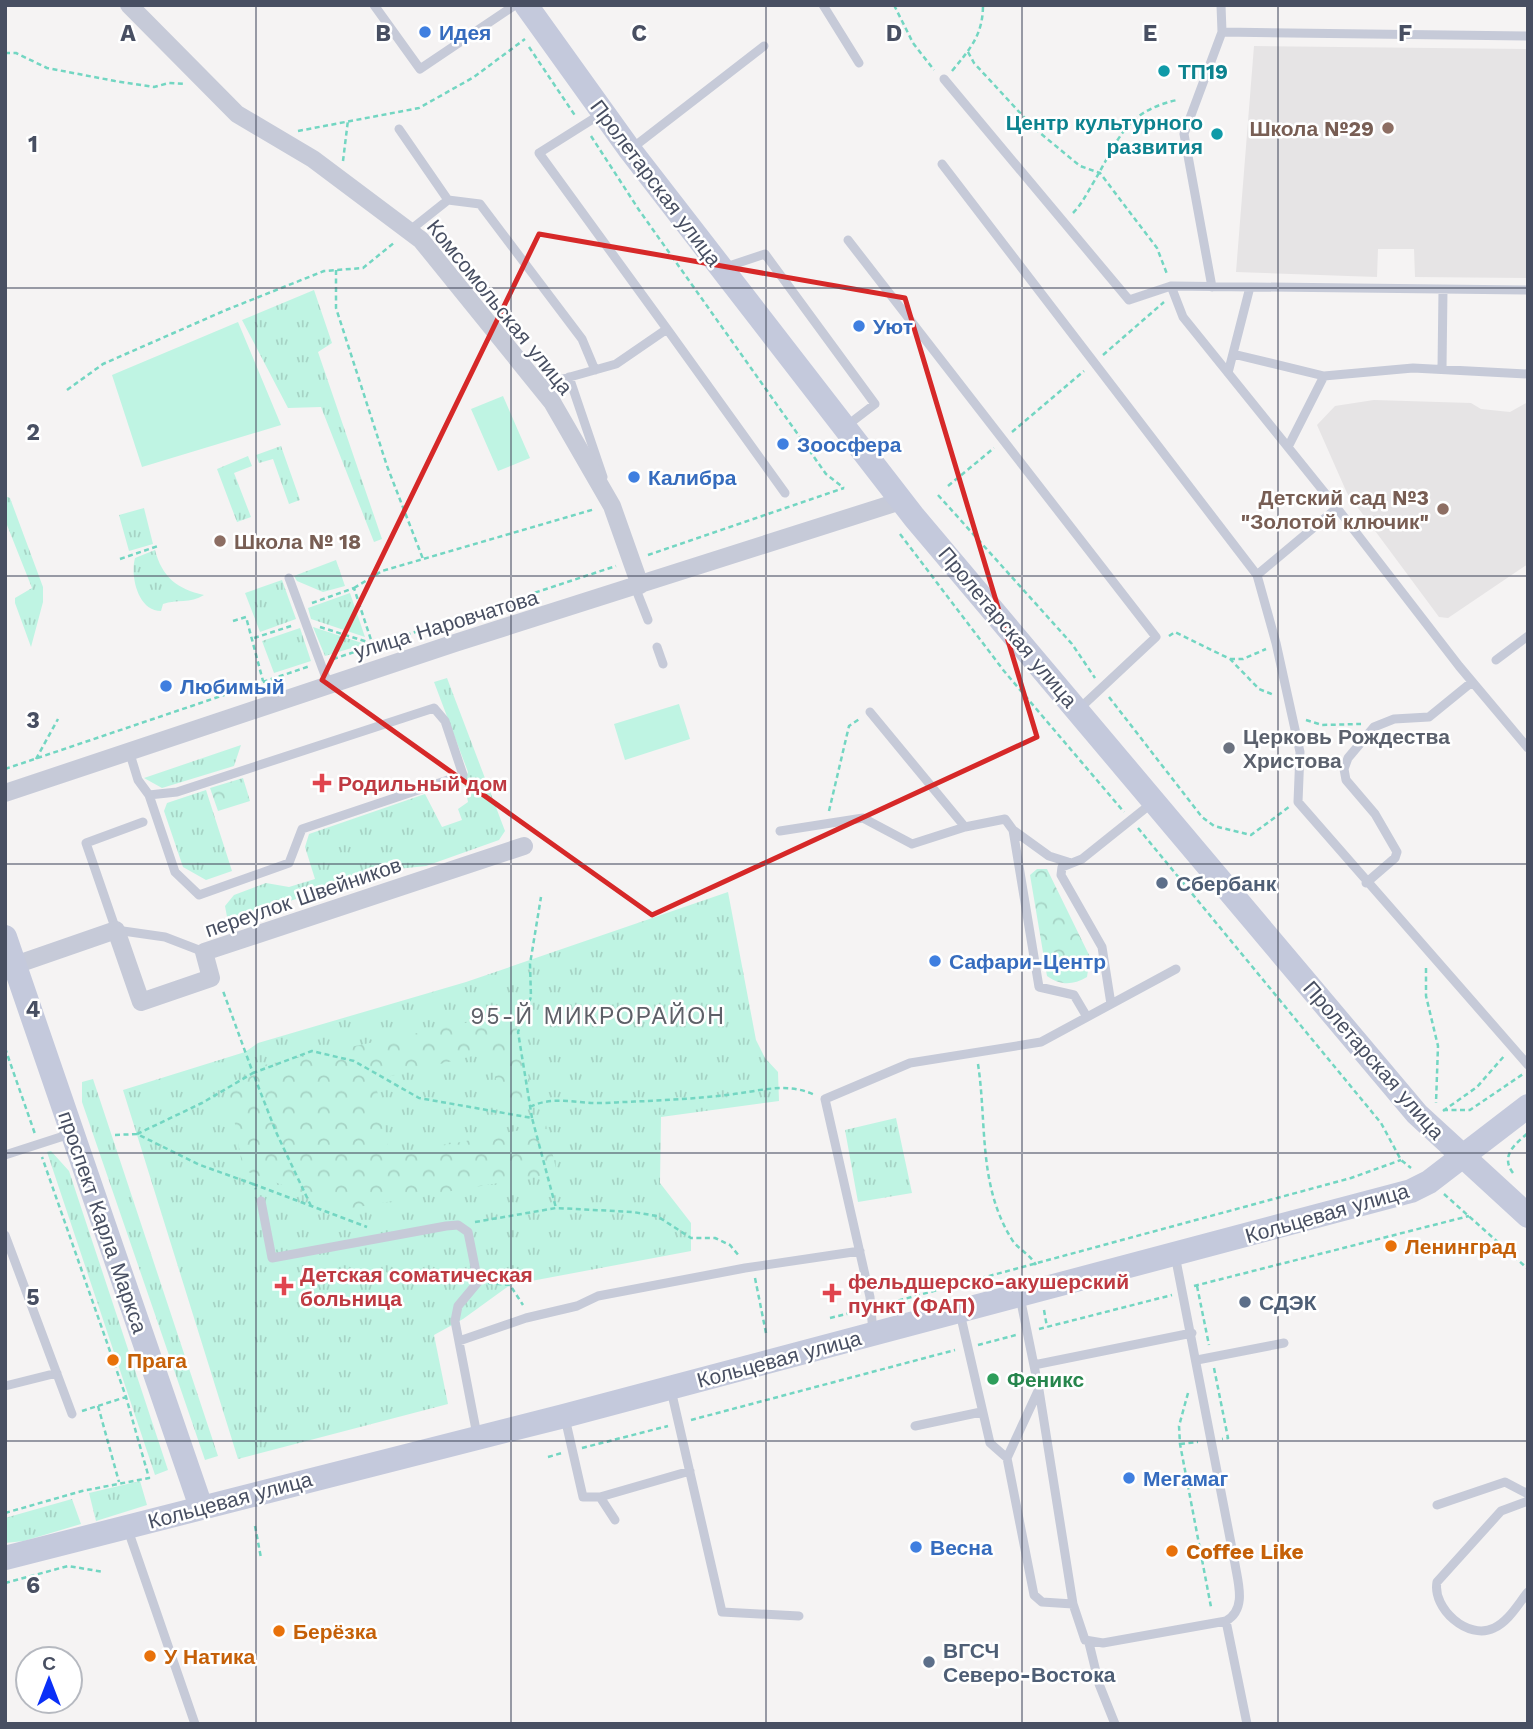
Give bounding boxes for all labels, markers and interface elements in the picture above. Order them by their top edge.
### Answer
text: A [120,20,136,47]
text: B [375,20,391,47]
place label: Идея [439,20,491,45]
text: C [631,20,647,47]
text: D [886,20,902,47]
text: E [1143,20,1157,47]
text: F [1398,20,1412,47]
marker: Идея [417,24,433,40]
place label: ТП19 [1178,59,1228,84]
marker: ТП19 [1156,63,1172,79]
street label: Пролетарская улица [585,95,727,271]
place label: Центр культурного развития [1006,110,1203,159]
place label: Школа №29 [1249,116,1374,141]
marker: Школа №29 [1380,120,1396,136]
marker: Центр культурного развития [1209,126,1225,142]
text: 1 [28,131,38,158]
street label: Комсомольская улица [422,215,578,400]
place label: Уют [873,314,913,339]
marker: Уют [851,318,867,334]
text: 2 [26,419,40,446]
place label: Зоосфера [797,432,902,457]
marker: Зоосфера [775,436,791,452]
place label: Калибра [648,465,737,490]
marker: Калибра [626,469,642,485]
place label: Детский сад №3 "Золотой ключик" [1241,485,1429,534]
marker: Детский сад №3 "Золотой ключик" [1435,501,1451,517]
place label: Школа № 18 [234,529,361,554]
marker: Школа № 18 [212,533,228,549]
street label: Пролетарская улица [933,542,1083,713]
street label: улица Наровчатова [351,584,541,664]
place label: Любимый [180,674,285,699]
marker: Любимый [158,678,174,694]
text: 3 [26,707,40,734]
place label: Церковь Рождества Христова [1243,724,1450,773]
marker: Церковь Рождества Христова [1221,740,1237,756]
place label: Родильный дом [338,771,507,796]
marker: Родильный дом [312,773,332,793]
street label: переулок Швейников [202,852,404,942]
place label: Сбербанк [1176,871,1277,896]
marker: Сбербанк [1154,875,1170,891]
place label: Сафари-Центр [949,949,1106,974]
marker: Сафари-Центр [927,953,943,969]
street label: Пролетарская улица [1298,976,1450,1145]
text: 4 [26,996,41,1023]
district label: 95-Й МИКРОРАЙОН [470,1002,726,1030]
street label: проспект Карла Маркса [53,1108,153,1337]
street label: Кольцевая улица [1242,1178,1412,1248]
place label: Ленинград [1405,1234,1516,1259]
marker: Ленинград [1383,1238,1399,1254]
place label: Детская соматическая больница [300,1262,533,1311]
place label: фельдшерско-акушерский пункт (ФАП) [848,1269,1129,1318]
marker: Детская соматическая больница [274,1276,294,1296]
marker: фельдшерско-акушерский пункт (ФАП) [822,1283,842,1303]
text: 5 [26,1284,40,1311]
place label: СДЭК [1259,1290,1317,1315]
marker: СДЭК [1237,1294,1253,1310]
street label: Кольцевая улица [694,1325,864,1393]
place label: Прага [127,1348,187,1373]
marker: Прага [105,1352,121,1368]
place label: Феникс [1007,1367,1084,1392]
marker: Феникс [985,1371,1001,1387]
street label: Кольцевая улица [145,1466,315,1534]
place label: Мегамаг [1143,1466,1229,1491]
marker: Мегамаг [1121,1470,1137,1486]
place label: Весна [930,1535,993,1560]
marker: Весна [908,1539,924,1555]
place label: Coffee Like [1186,1539,1304,1564]
marker: Coffee Like [1164,1543,1180,1559]
text: 6 [26,1572,40,1599]
place label: Берёзка [293,1619,377,1644]
marker: Берёзка [271,1623,287,1639]
place label: ВГСЧ Северо-Востока [943,1638,1116,1687]
place label: У Натика [164,1644,256,1669]
north arrow [14,1645,84,1715]
marker: У Натика [142,1648,158,1664]
text: С [42,1652,56,1675]
marker: ВГСЧ Северо-Востока [921,1654,937,1670]

